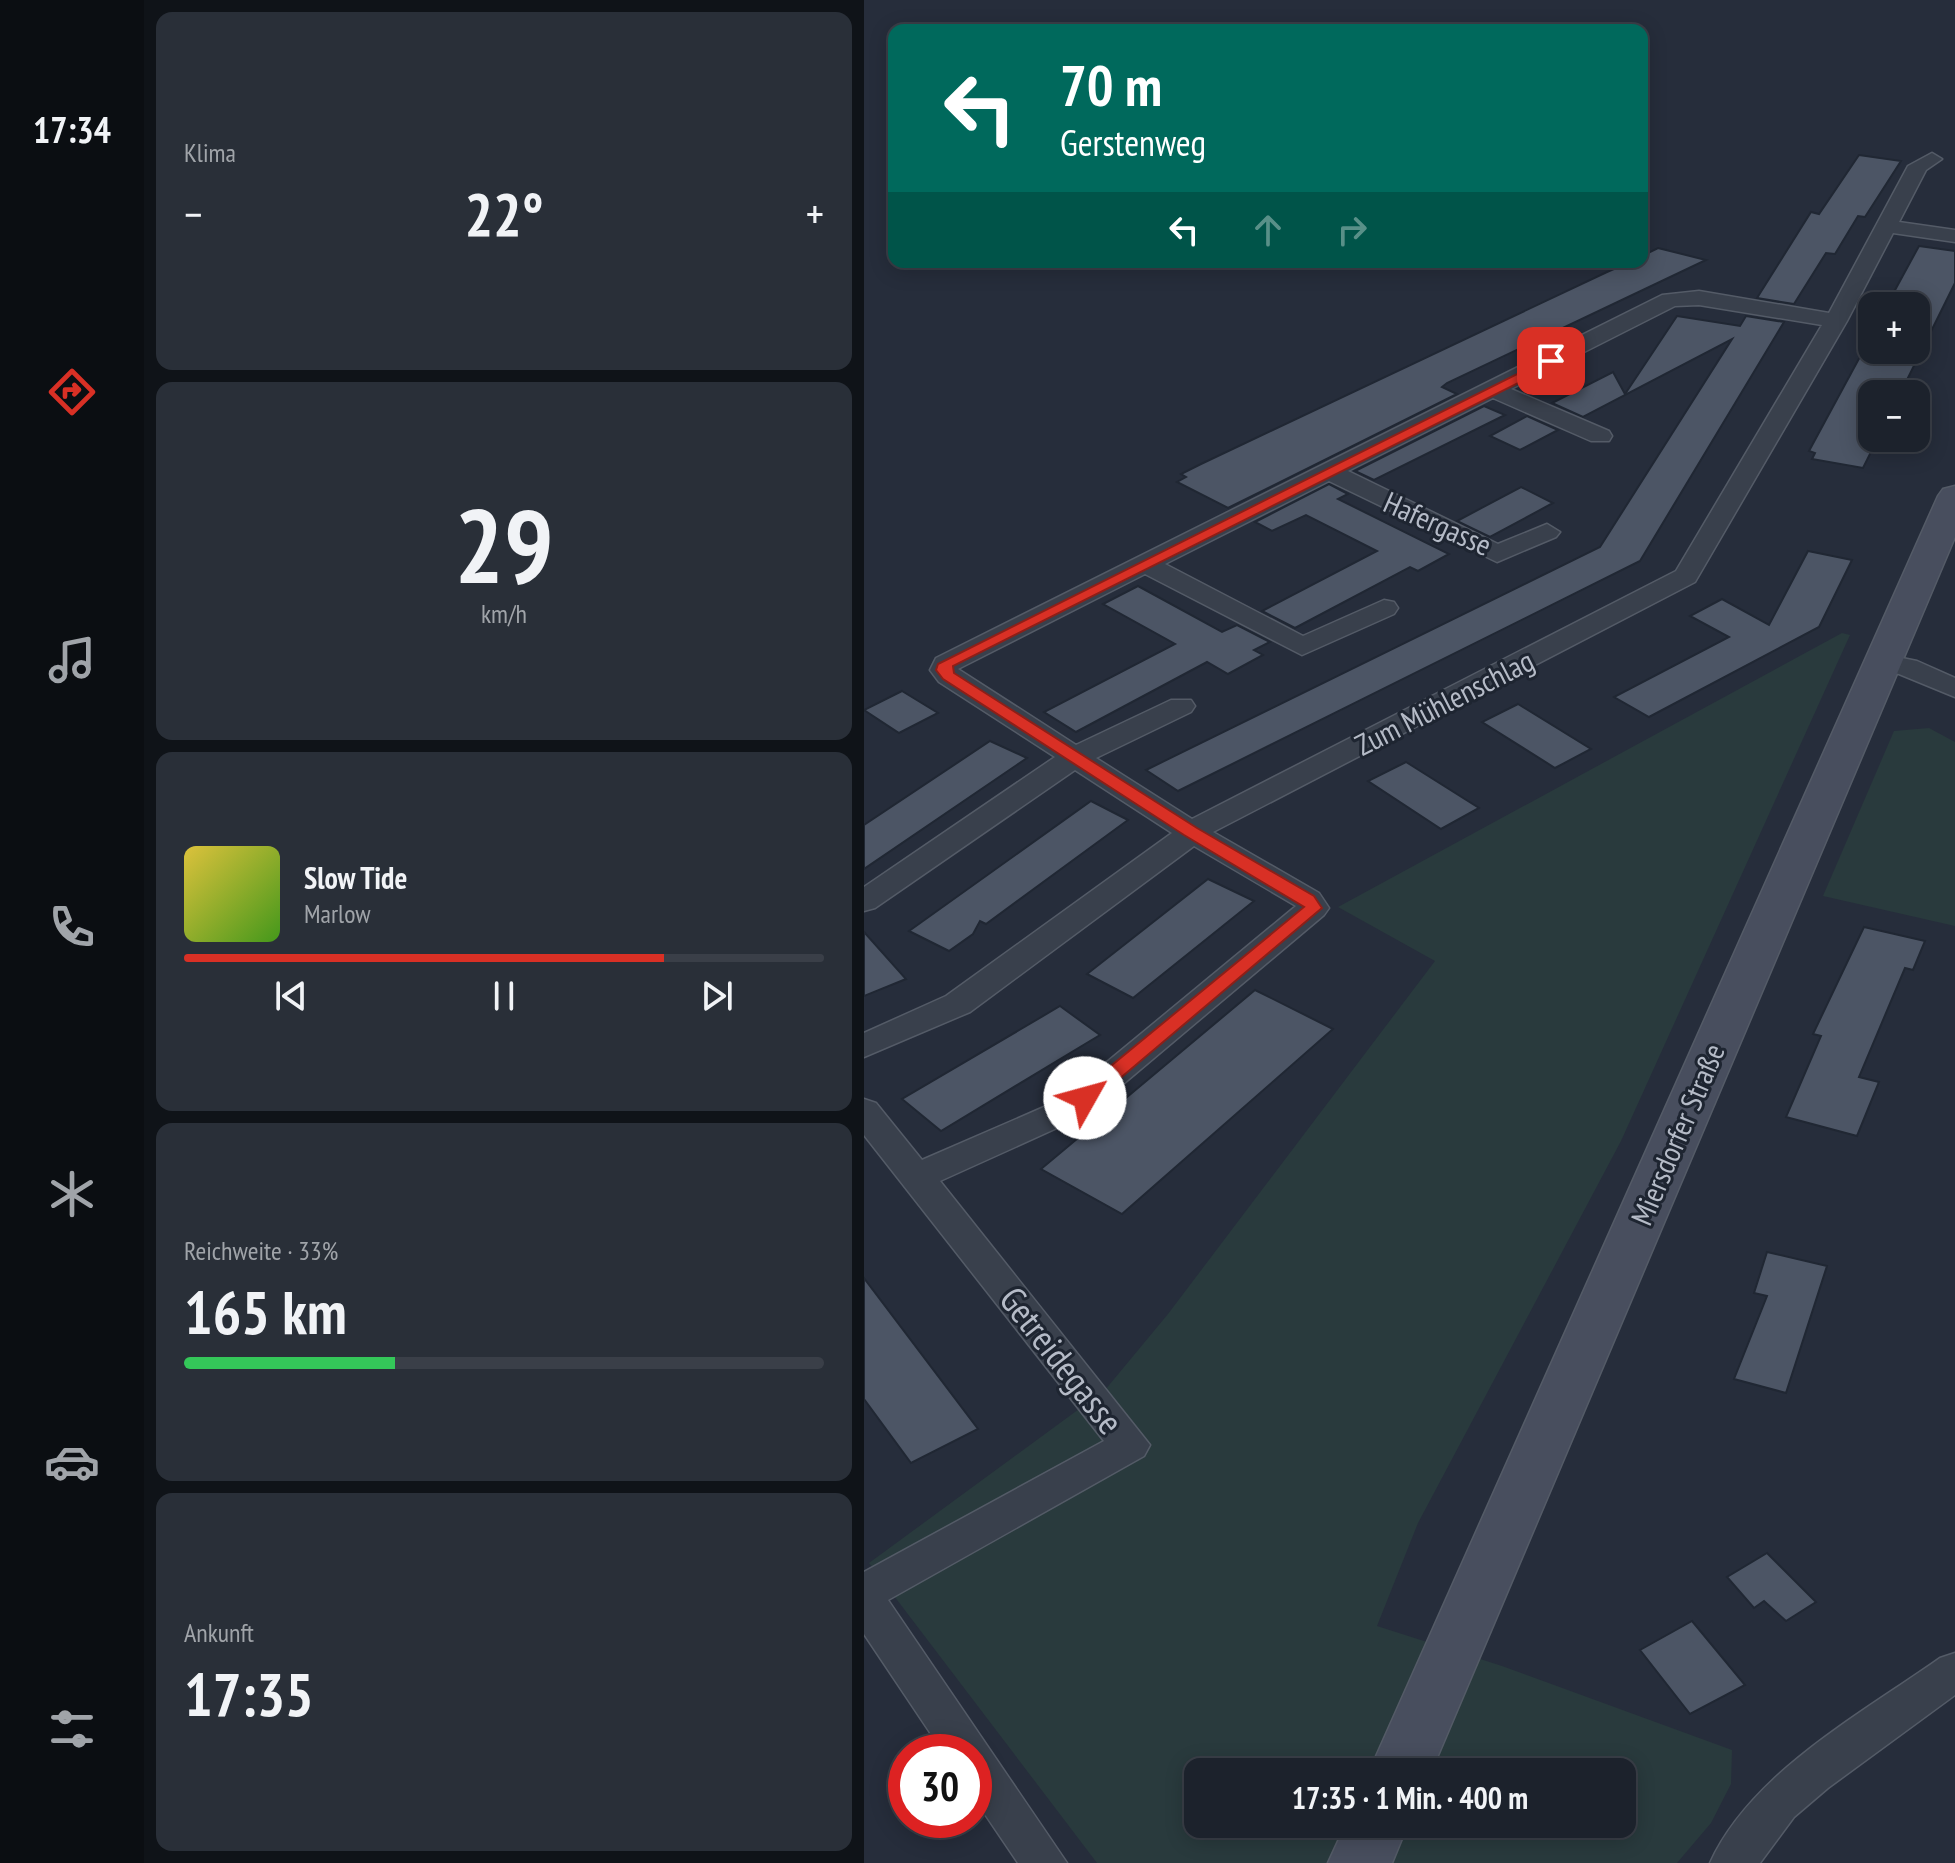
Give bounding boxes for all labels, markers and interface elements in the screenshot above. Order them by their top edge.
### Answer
text: 70 m [1060,49,1162,121]
icon: left [928,56,1032,160]
text: 17:34 [33,106,111,153]
text: Gerstenweg [1060,119,1206,166]
text: Klima [184,136,236,169]
text: 22° [464,175,544,253]
text: − [184,185,202,242]
text: + [806,185,824,242]
icon: left [1162,208,1206,252]
icon: ahead [1246,208,1290,252]
icon: right [1330,208,1374,252]
map controls [1858,292,1930,452]
button: + [1858,292,1930,364]
pin [1517,327,1585,395]
icon: arrive [1529,339,1573,383]
icon: directions [44,364,100,420]
button: − [1858,380,1930,452]
text: 29 [454,477,554,612]
street label: Hafergasse [1378,482,1498,564]
text: km/h [481,597,527,630]
icon: music [44,632,100,688]
street label: Zum Mühlenschlag [1348,640,1540,764]
text: Slow Tide [304,858,407,897]
text: Marlow [304,897,370,930]
icon: phone [44,899,100,955]
icon: previous [269,974,313,1018]
icon: pause [482,974,526,1018]
icon: next [695,974,739,1018]
street label: Miersdorfer Straße [1621,1037,1733,1231]
position arrow [1043,1056,1127,1140]
icon: climate [44,1166,100,1222]
text: Reichweite · 33% [184,1234,338,1267]
text: 165 km [184,1273,347,1351]
street label: Getreidegasse [990,1277,1134,1443]
icon: car [44,1434,100,1490]
text: Ankunft [184,1616,254,1649]
text: 17:35 [184,1655,314,1733]
icon: filters [44,1701,100,1757]
speed limit sign: 30 [888,1734,992,1838]
text: 17:35 · 1 Min. · 400 m [1292,1778,1528,1817]

